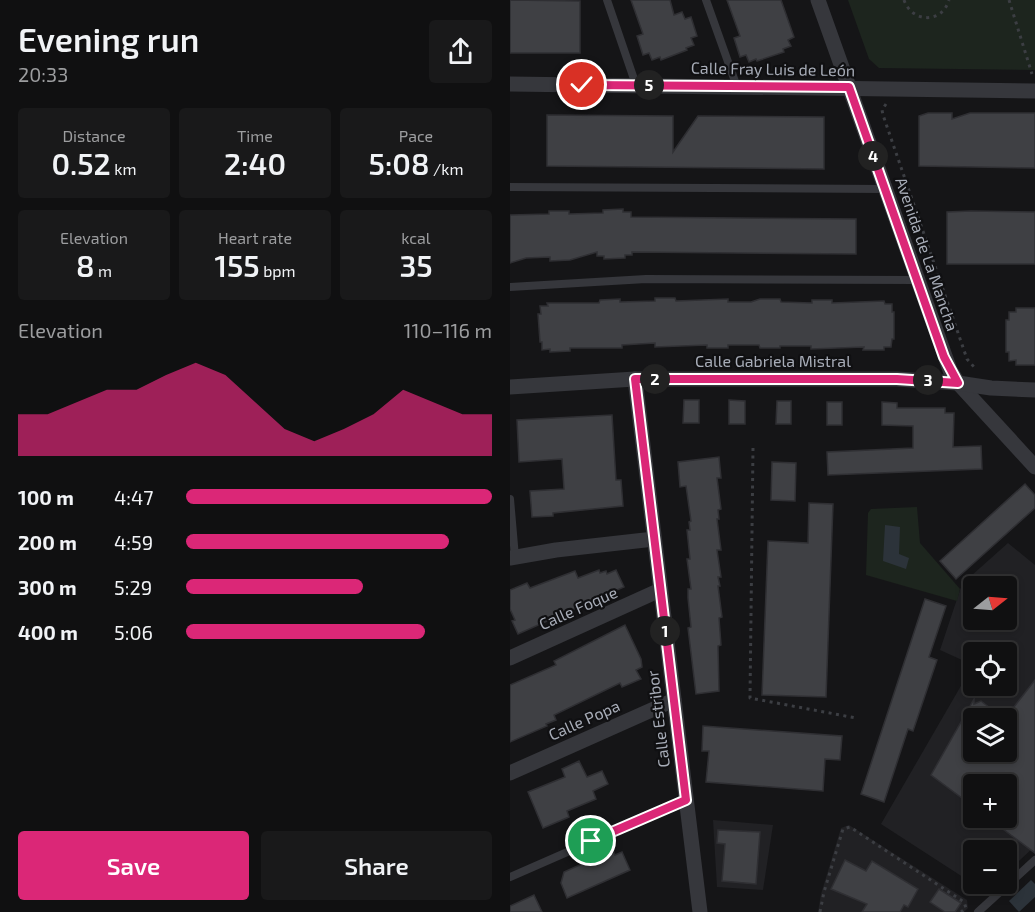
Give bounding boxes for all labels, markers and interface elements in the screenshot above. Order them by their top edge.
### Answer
text: Evening run [18,19,199,59]
button: share [429,20,492,83]
street label: Calle Fray Luis de León [691,58,855,79]
pin [556,59,607,110]
text: 20:33 [18,62,68,86]
icon: check [565,68,598,101]
pin: 5 [634,70,664,100]
text: 5 [645,75,653,94]
text: Distance [62,126,126,145]
text: Time [237,126,273,145]
text: Pace [399,126,433,145]
pin: 4 [858,141,888,171]
text: 0.52 [52,145,111,181]
text: 2:40 [224,145,286,181]
text: 5:08 [369,145,429,181]
text: 4 [868,146,878,165]
text: km [111,159,136,178]
text: /km [429,159,463,178]
street label: Avenida de La Mancha [892,174,963,333]
text: Elevation [60,228,128,247]
text: Heart rate [218,228,292,247]
text: kcal [401,228,431,247]
text: 8 [76,247,94,283]
text: 155 [214,247,260,283]
text: 35 [399,247,433,283]
text: m [94,261,112,280]
text: bpm [260,261,296,280]
text: Elevation [18,318,103,342]
text: 110–116 m [403,318,492,342]
street label: Calle Gabriela Mistral [695,351,851,370]
pin: 2 [640,364,670,394]
pin: 3 [913,365,943,395]
text: 2 [650,369,660,388]
text: 3 [923,370,933,389]
text: 100 m [18,485,74,509]
text: 4:47 [114,485,154,509]
text: 200 m [18,530,77,554]
text: 4:59 [114,530,153,554]
text: 300 m [18,575,77,599]
text: 5:29 [114,575,152,599]
north arrow [963,576,1017,630]
map controls [963,576,1017,894]
street label: Calle Foque [536,582,620,633]
pin: 1 [650,616,680,646]
text: 400 m [18,620,78,644]
text: 5:06 [114,620,153,644]
text: 1 [662,621,668,640]
button: locate [963,642,1017,696]
street label: Calle Estribor [642,669,673,769]
street label: Calle Popa [545,695,622,744]
button: layers [963,708,1017,762]
button: + [963,774,1017,828]
pin [565,815,616,866]
icon: arrive [574,824,607,857]
button: Save [18,831,249,900]
button: Share [261,831,492,900]
button: − [963,840,1017,894]

